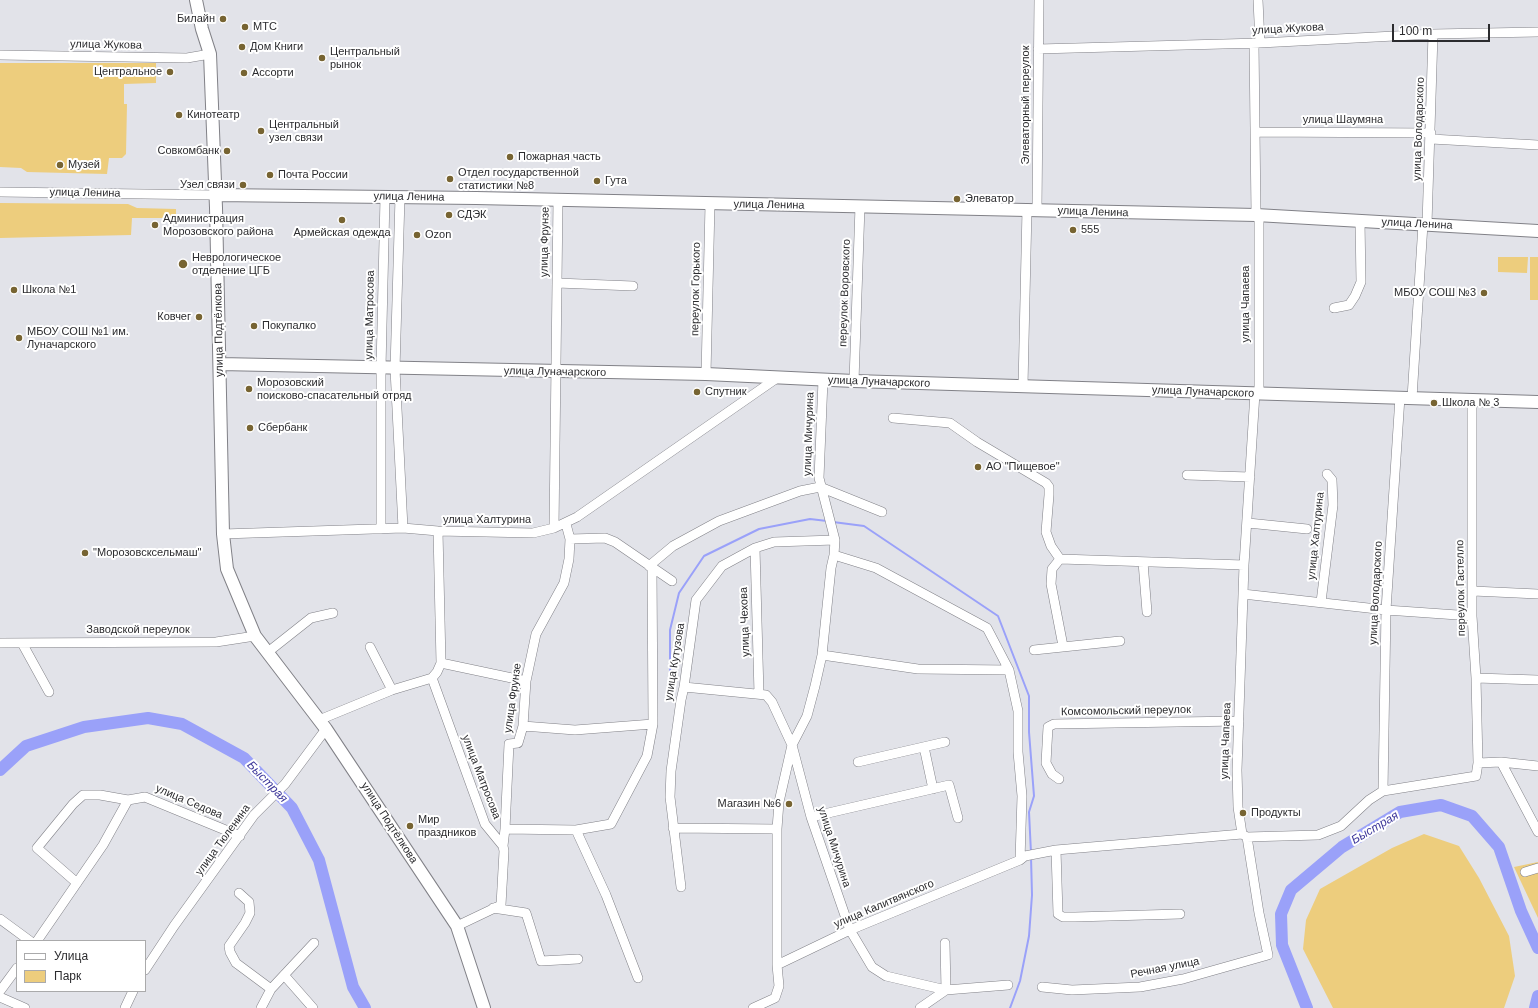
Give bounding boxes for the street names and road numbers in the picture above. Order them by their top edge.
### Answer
street label: улица Жукова [1252,21,1324,37]
street label: улица Жукова [70,38,142,52]
street label: Элеваторный переулок [1019,46,1033,164]
street label: улица Володарского [1411,77,1427,181]
street label: улица Шаумяна [1303,113,1383,127]
street label: улица Ленина [49,186,121,200]
street label: улица Ленина [373,190,445,204]
street label: улица Ленина [733,198,805,212]
street label: улица Ленина [1057,204,1129,220]
street label: улица Фрунзе [538,207,552,277]
street label: улица Ленина [1381,216,1453,232]
street label: переулок Воровского [837,239,853,347]
street label: переулок Горького [689,242,703,336]
street label: улица Чапаева [1239,266,1253,342]
street label: улица Матросова [363,270,377,360]
street label: улица Подтёлкова [212,283,226,377]
street label: улица Луначарского [504,365,606,379]
street label: улица Луначарского [828,374,930,390]
street label: улица Луначарского [1152,384,1254,400]
street label: улица Мичурина [801,392,817,476]
street label: улица Халтурина [1305,491,1327,581]
street label: улица Халтурина [443,513,531,527]
street label: переулок Гастелло [1454,540,1468,636]
street label: улица Володарского [1367,541,1385,645]
street label: улица Чехова [737,587,753,657]
street label: улица Кутузова [662,622,688,702]
street label: Заводской переулок [86,623,190,637]
street label: улица Фрунзе [502,662,524,734]
street label: улица Чапаева [1218,702,1234,780]
street label: Комсомольский переулок [1061,703,1191,719]
street label: улица Матросова [459,733,503,821]
street label: улица Подтёлкова [358,780,420,866]
street label: улица Седова [154,782,224,822]
street label: улица Тюленина [193,802,253,878]
street label: улица Мичурина [815,805,853,889]
street label: улица Калитвянского [832,877,936,931]
street label: Речная улица [1129,955,1201,981]

